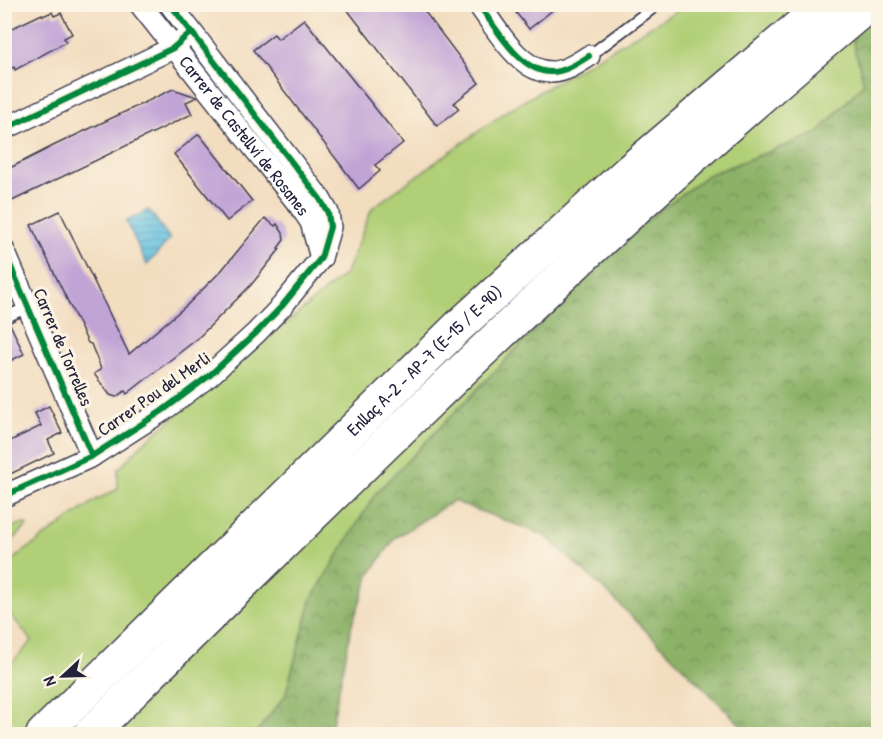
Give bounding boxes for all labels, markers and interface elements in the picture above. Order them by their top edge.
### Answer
street label: Carrer de Castellví de Rosanes [173,50,316,220]
street label: Enllaç A-2 - AP-7 (E-15 / E-90) [341,279,508,441]
street label: Carrer de Torrelles [27,284,100,410]
street label: Carrer Pou del Merli [92,345,215,442]
north arrow [33,646,93,706]
text: N [37,673,61,690]

